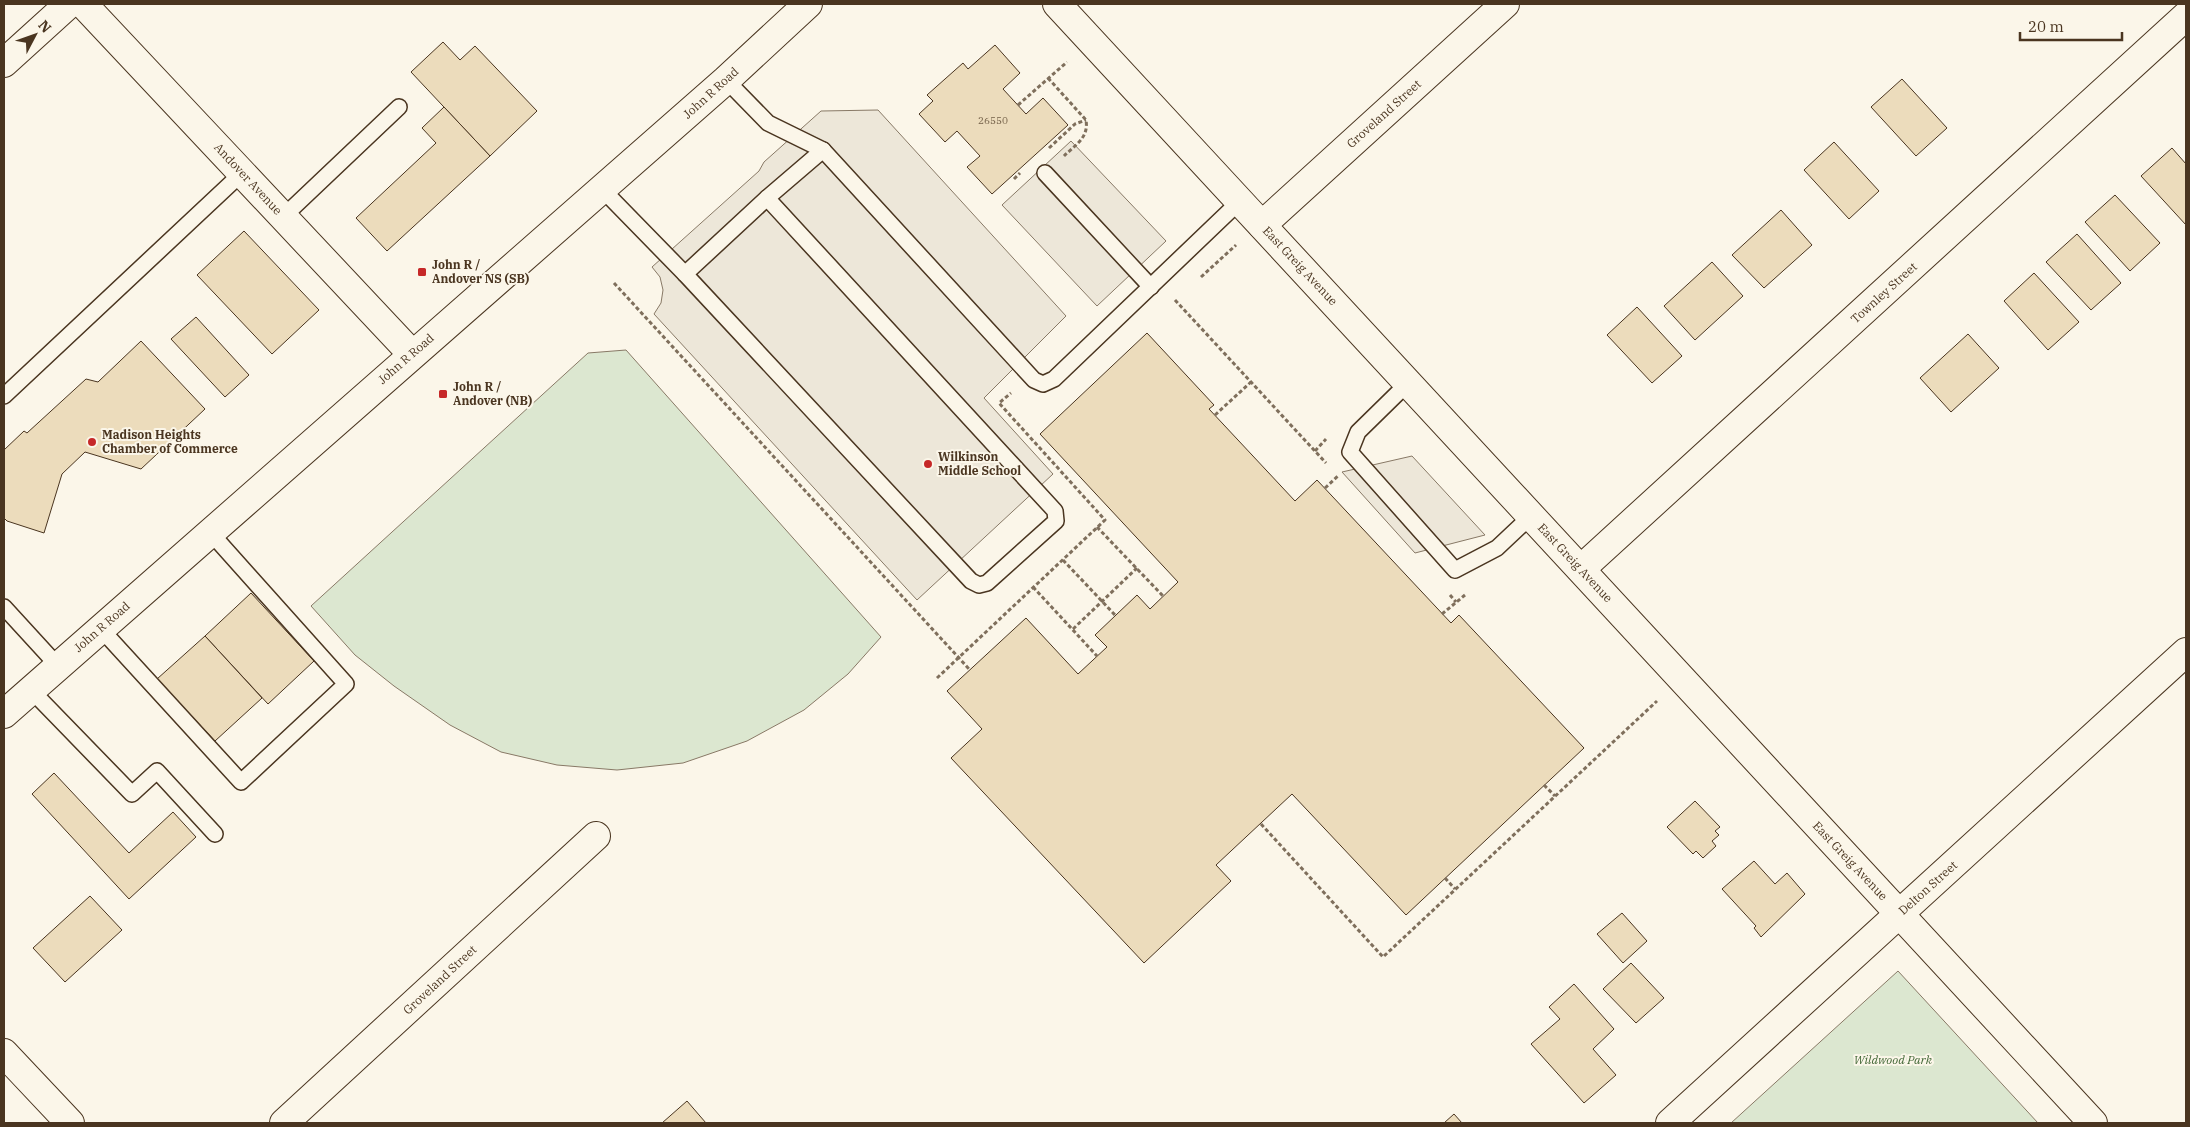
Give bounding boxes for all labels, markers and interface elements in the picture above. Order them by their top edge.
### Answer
north arrow [10,10,60,60]
scale bar [2020,10,2122,42]
text: N [34,16,55,37]
text: 20 m [2028,17,2064,36]
street label: John R Road [680,64,742,121]
street label: Groveland Street [1343,76,1424,151]
house number: 26550 [978,114,1008,127]
street label: Andover Avenue [211,140,286,218]
street label: East Greig Avenue [1260,223,1341,308]
place label: John R / Andover NS (SB) [432,257,529,286]
street label: Townley Street [1847,259,1920,326]
marker: John R / Andover NS (SB) [416,266,428,278]
street label: John R Road [375,330,437,387]
place label: John R / Andover (NB) [453,379,532,408]
marker: John R / Andover (NB) [437,388,449,400]
place label: Madison Heights Chamber of Commerce [102,427,238,456]
marker: Madison Heights Chamber of Commerce [86,436,98,448]
place label: Wilkinson Middle School [938,449,1021,478]
marker: Wilkinson Middle School [922,458,934,470]
street label: East Greig Avenue [1535,520,1616,605]
street label: John R Road [71,598,133,655]
street label: East Greig Avenue [1810,818,1891,903]
street label: Delton Street [1895,857,1960,918]
street label: Groveland Street [400,942,479,1017]
park label: Wildwood Park [1854,1052,1933,1067]

